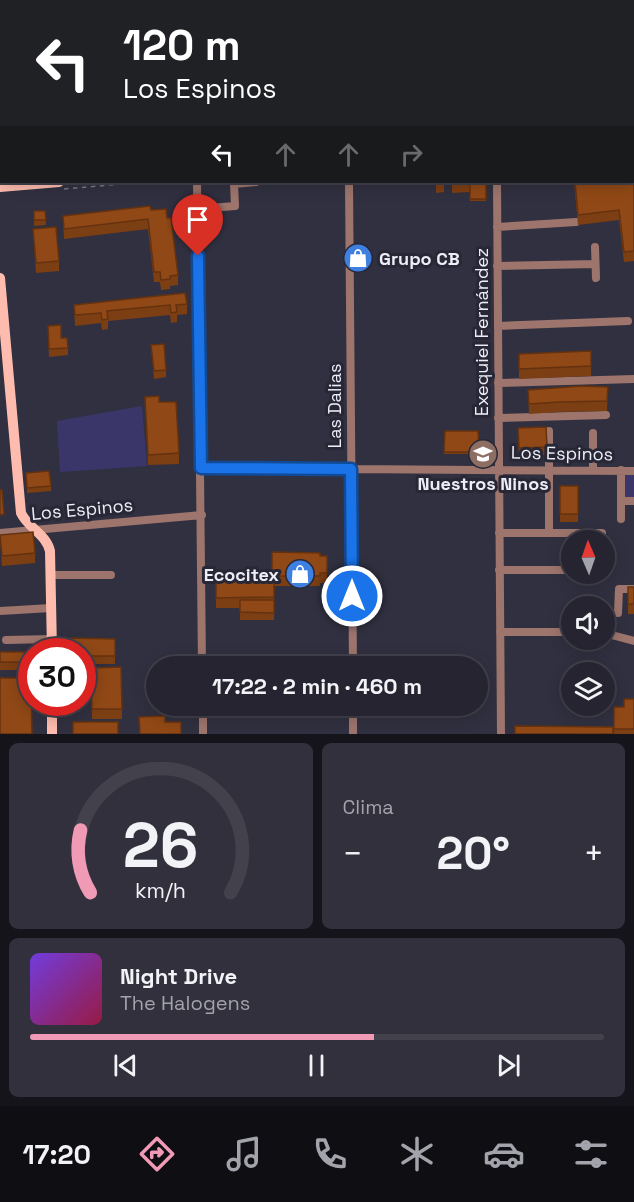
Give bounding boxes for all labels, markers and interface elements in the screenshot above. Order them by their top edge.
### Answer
text: 120 m [123,19,241,72]
icon: left [24,24,102,102]
text: Los Espinos [123,71,276,106]
icon: left [206,138,239,171]
icon: ahead [269,138,302,171]
icon: ahead [332,138,365,171]
icon: right [395,138,428,171]
pin [172,194,223,256]
icon: arrive [181,203,214,236]
shop icon: Grupo CB [342,242,374,274]
place label: Grupo CB [379,247,460,270]
street label: Exequiel Fernández [470,248,493,416]
street label: Las Dalias [323,363,346,449]
school or university icon: Nuestros Ninos [467,438,499,470]
street label: Los Espinos [511,441,613,465]
place label: Nuestros Ninos [417,472,549,495]
street label: Los Espinos [30,493,134,525]
north arrow [561,530,615,584]
map controls [561,530,615,716]
shop icon: Ecocitex [284,558,316,590]
place label: Ecocitex [204,563,279,586]
position arrow [320,564,384,628]
button: sound [561,596,615,650]
speed limit sign: 30 [18,638,96,716]
button: layers [561,662,615,716]
text: 17:22 · 2 min · 460 m [212,672,422,700]
text: Clima [343,794,394,820]
text: 26 [123,806,199,885]
text: 20° [436,825,510,882]
text: − [343,833,363,875]
text: + [584,833,604,875]
text: km/h [135,877,186,904]
text: Night Drive [120,962,237,990]
text: The Halogens [120,990,250,1016]
icon: previous [109,1049,142,1082]
icon: pause [300,1049,333,1082]
icon: next [492,1049,525,1082]
icon: directions [136,1133,178,1175]
icon: music [223,1133,265,1175]
icon: phone [309,1133,351,1175]
icon: climate [396,1133,438,1175]
icon: car [483,1133,525,1175]
icon: filters [570,1133,612,1175]
text: 17:20 [22,1137,91,1172]

